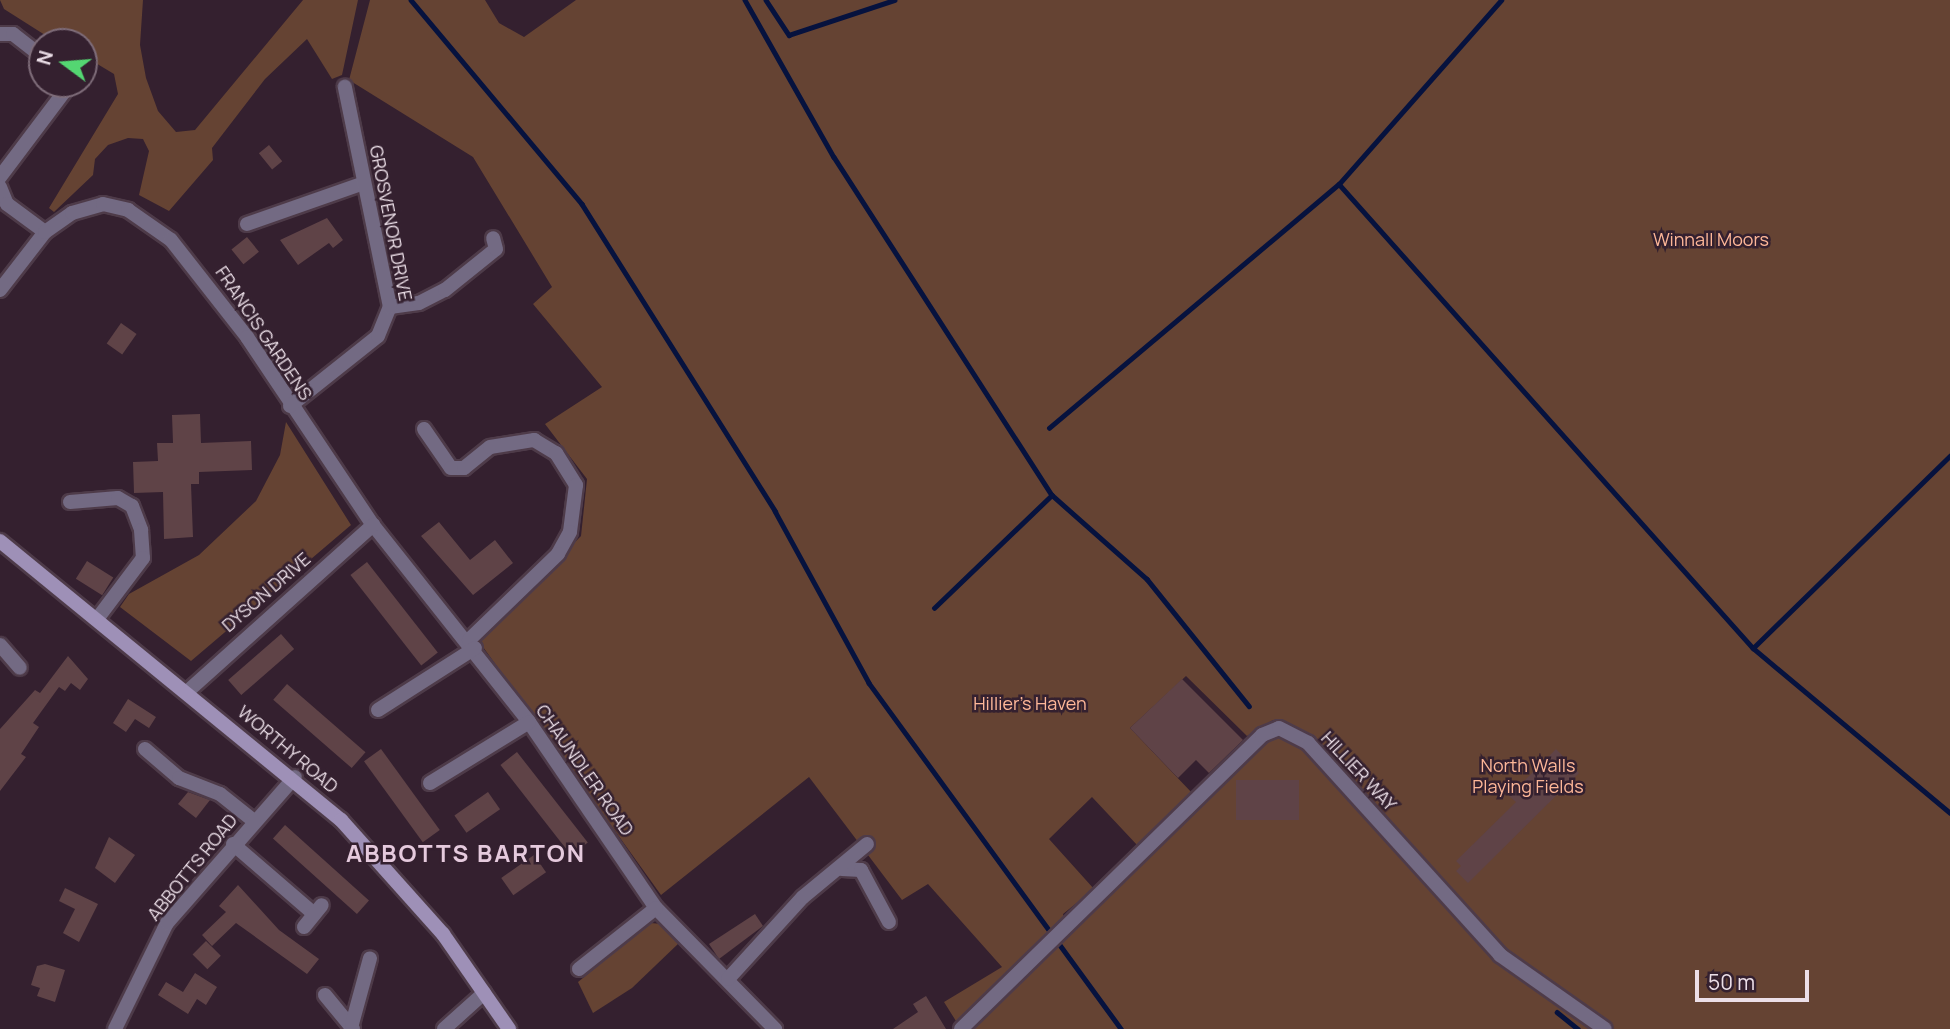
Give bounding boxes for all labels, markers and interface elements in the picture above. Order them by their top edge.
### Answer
north arrow [28,28,98,98]
text: N [30,48,59,68]
street label: GROSVENOR DRIVE [365,143,417,303]
park label: Winnall Moors [1653,228,1769,250]
street label: FRANCIS GARDENS [211,262,317,404]
street label: DYSON DRIVE [217,548,315,636]
park label: Hillier's Haven [973,692,1087,714]
street label: CHAUNDLER ROAD [532,700,638,840]
street label: WORTHY ROAD [233,701,343,797]
street label: HILLIER WAY [1317,727,1401,815]
park label: North Walls Playing Fields [1472,755,1584,798]
street label: ABBOTTS ROAD [142,809,242,925]
district label: ABBOTTS BARTON [348,839,584,867]
scale bar [1698,956,1812,1000]
text: 50 m [1708,968,1755,996]

